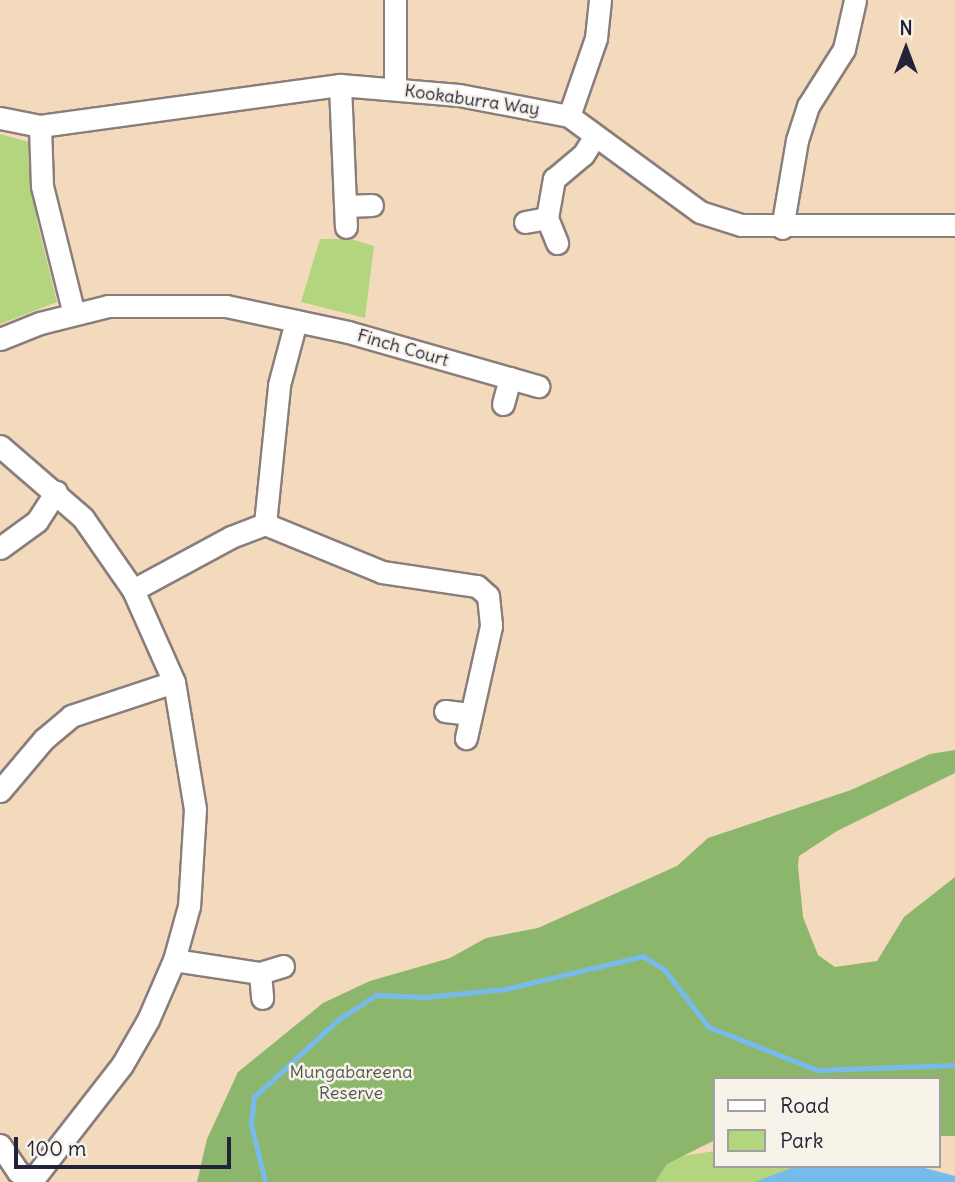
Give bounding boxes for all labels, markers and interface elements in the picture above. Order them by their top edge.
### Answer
north arrow [871,14,941,84]
text: N [899,16,913,40]
street label: Kookaburra Way [403,80,541,120]
street label: Finch Court [355,325,451,371]
park label: Mungabareena Reserve [290,1062,412,1104]
legend [713,1077,941,1168]
text: Road [780,1092,829,1119]
scale bar [18,1122,234,1166]
text: Park [780,1127,823,1154]
text: 100 m [27,1135,86,1162]

